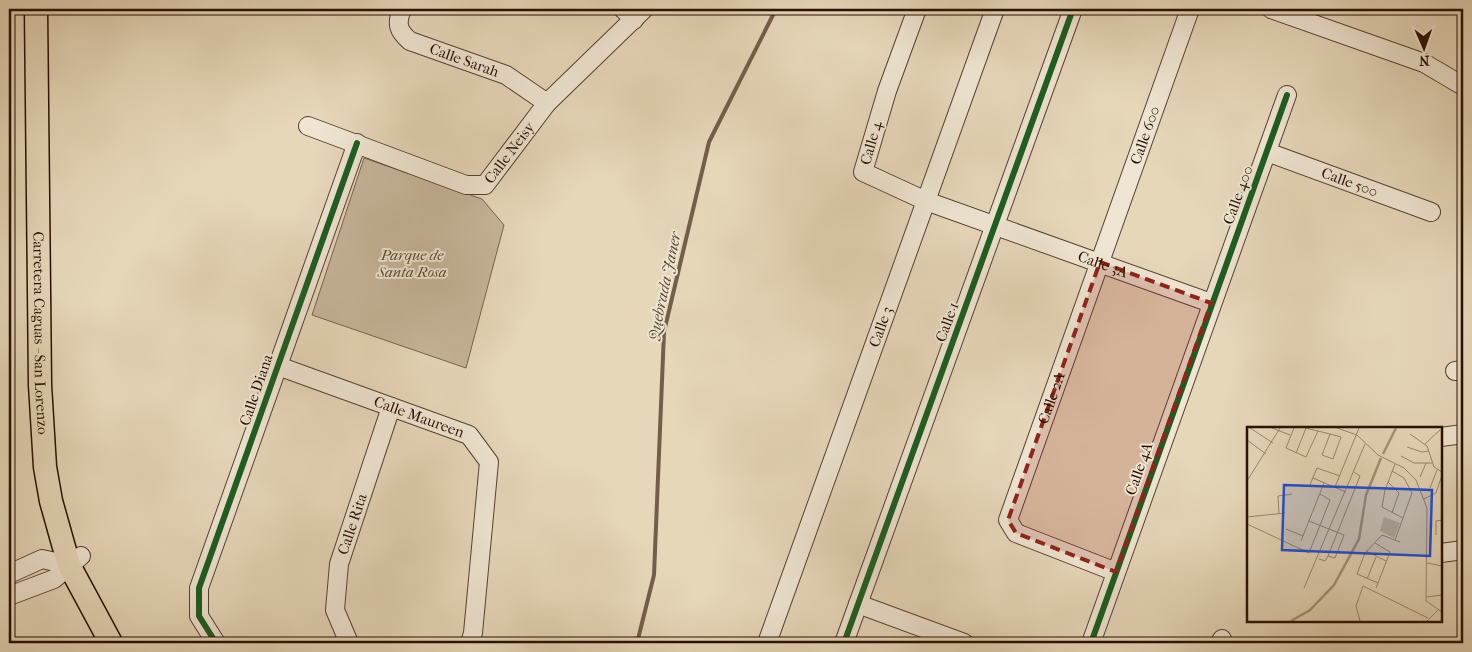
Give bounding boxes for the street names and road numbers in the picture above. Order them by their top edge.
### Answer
street label: Calle Sarah [427,40,502,81]
street label: Calle 600 [1126,104,1164,167]
street label: Calle Neisy [480,118,539,187]
street label: Calle 4 [856,118,886,167]
street label: Calle 400 [1219,163,1257,227]
street label: Calle 500 [1319,164,1380,201]
street label: Carretera Caguas - San Lorenzo [29,231,52,435]
street label: Calle 3A [1075,247,1131,282]
street label: Calle 1 [931,300,963,344]
street label: Calle 3 [865,304,896,350]
street label: Calle Diana [235,351,277,428]
street label: Calle 2A [1034,370,1069,426]
street label: Calle Maureen [371,392,467,442]
street label: Calle 4A [1122,440,1156,498]
street label: Calle Rita [334,490,371,557]

